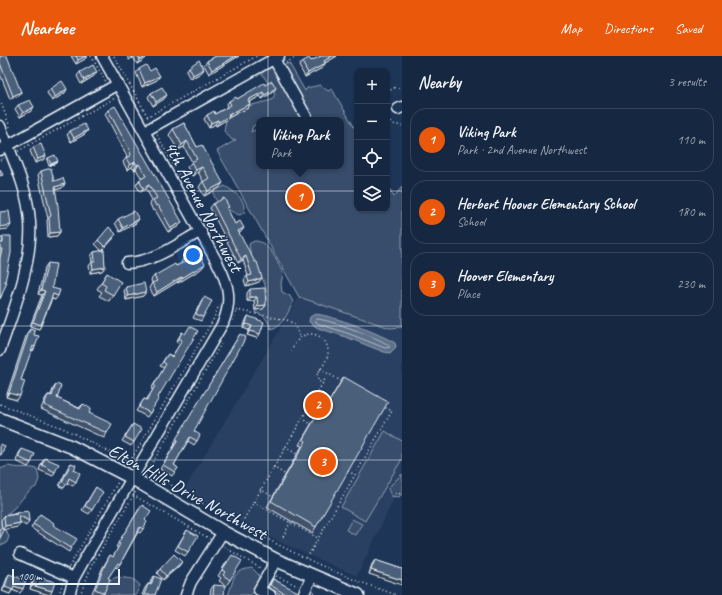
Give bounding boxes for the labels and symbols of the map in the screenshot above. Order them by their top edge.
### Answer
street label: 4th Avenue Northwest [158,137,249,278]
pin: 1 [287,182,313,212]
your location [183,245,203,265]
pin: 2 [305,390,331,420]
street label: Elton Hills Drive Northwest [104,438,273,546]
pin: 3 [310,447,336,477]
scale bar [12,567,120,586]

